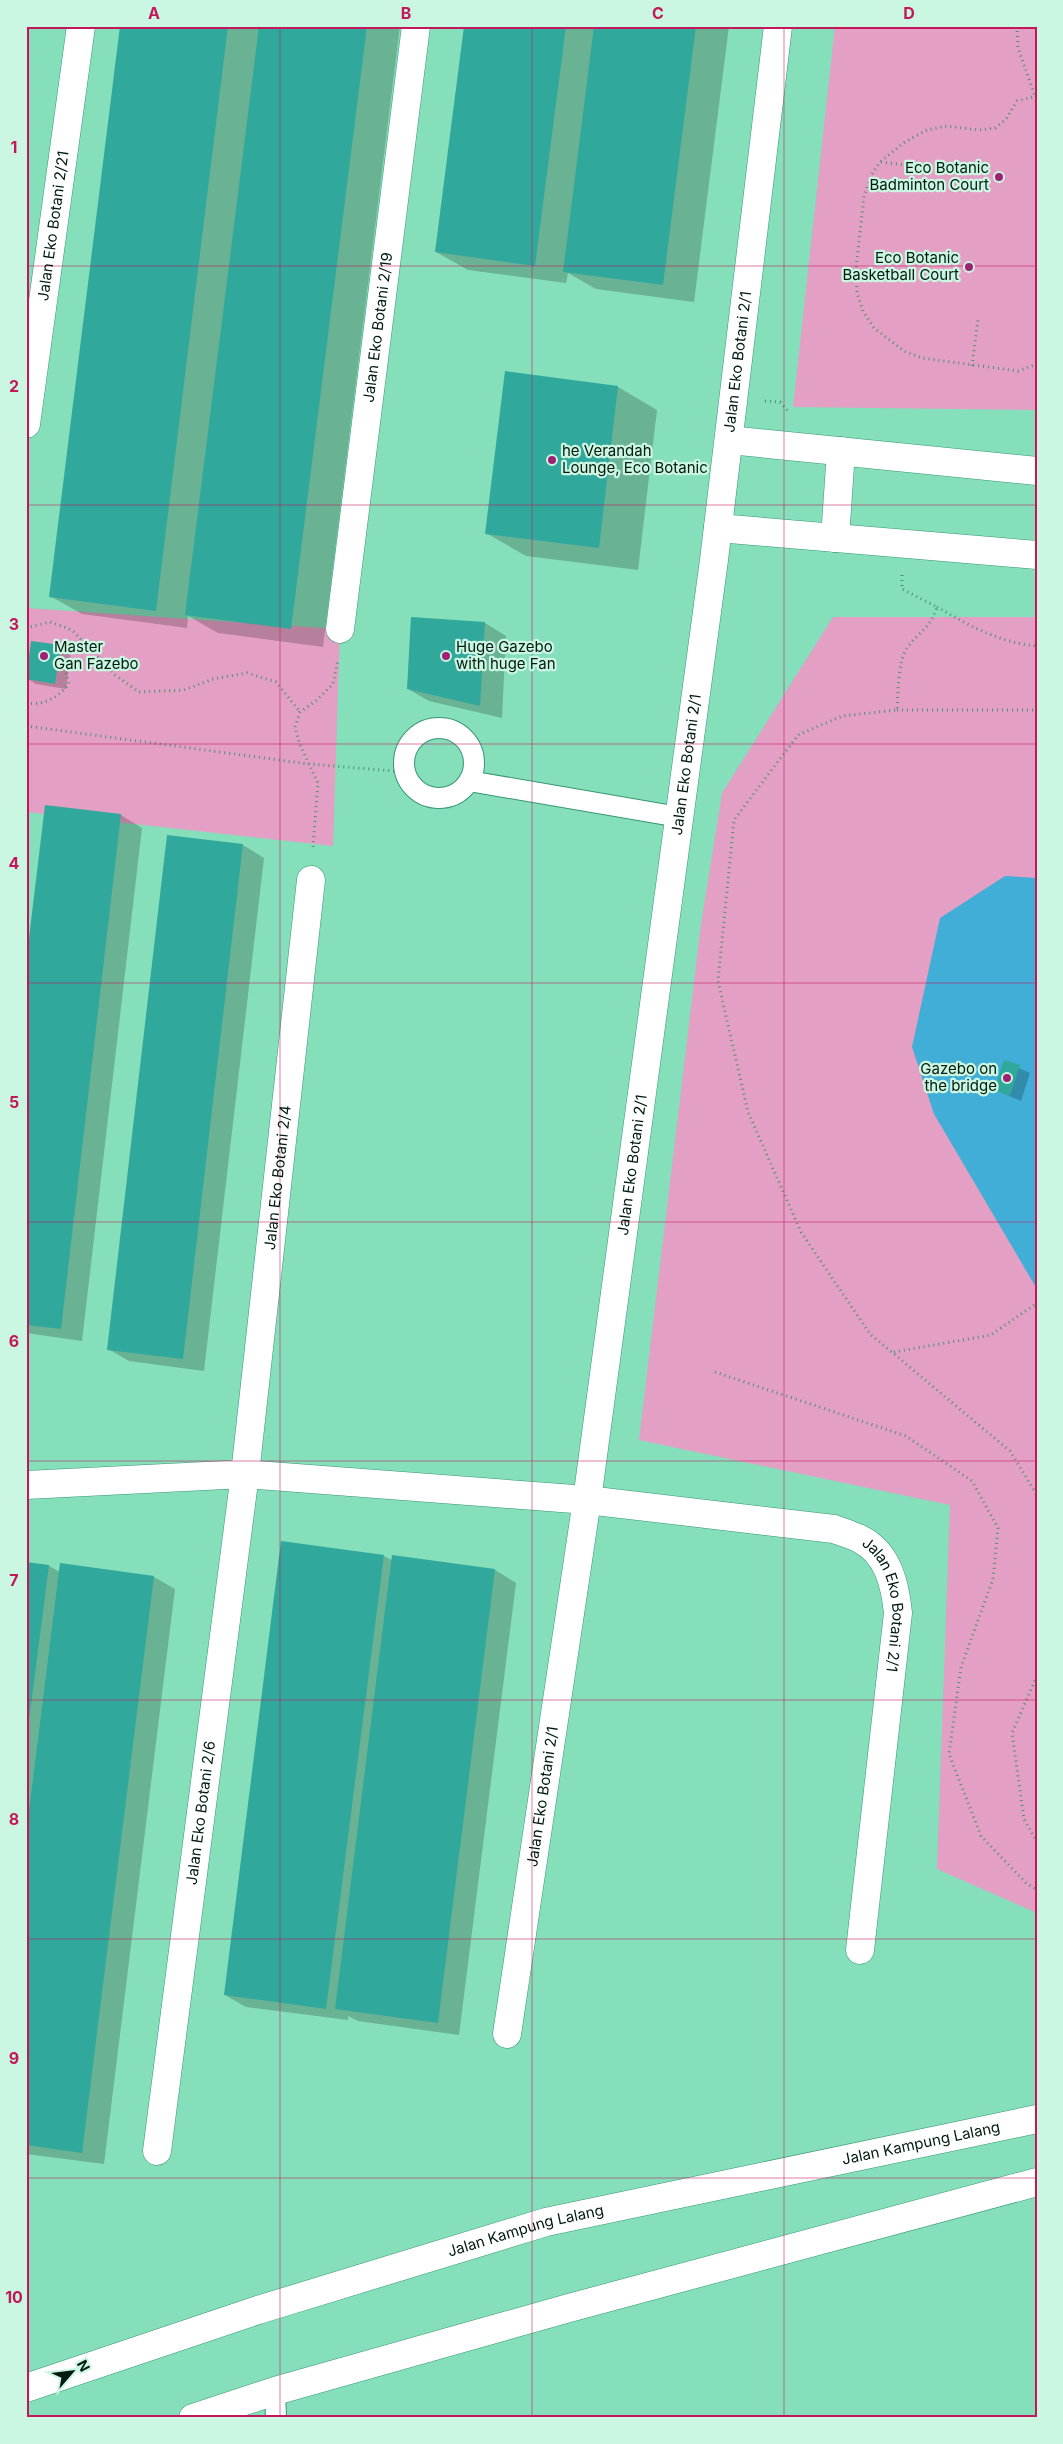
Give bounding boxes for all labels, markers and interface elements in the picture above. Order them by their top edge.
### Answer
text: A [148,3,160,23]
text: B [401,3,411,23]
text: C [652,3,664,23]
text: D [903,3,915,23]
text: 1 [11,137,17,157]
street label: Jalan Eko Botani 2/21 [33,150,73,302]
place label: Eco Botanic Badminton Court [869,158,989,194]
marker: Eco Botanic Badminton Court [993,171,1005,183]
place label: Eco Botanic Basketball Court [842,248,959,284]
street label: Jalan Eko Botani 2/19 [359,251,396,404]
marker: Eco Botanic Basketball Court [963,261,975,273]
street label: Jalan Eko Botani 2/1 [719,290,755,433]
text: 2 [9,376,19,396]
place label: he Verandah Lounge, Eco Botanic [562,441,708,477]
marker: he Verandah Lounge, Eco Botanic [546,454,558,466]
text: 3 [9,614,19,634]
place label: Master Gan Fazebo [54,637,139,673]
place label: Huge Gazebo with huge Fan [456,637,556,673]
marker: Master Gan Fazebo [38,650,50,662]
marker: Huge Gazebo with huge Fan [440,650,452,662]
street label: Jalan Eko Botani 2/1 [667,693,705,836]
text: 4 [9,853,20,873]
place label: Gazebo on the bridge [920,1059,997,1095]
marker: Gazebo on the bridge [1001,1072,1013,1084]
text: 5 [9,1092,19,1112]
street label: Jalan Eko Botani 2/1 [613,1093,651,1237]
street label: Jalan Eko Botani 2/4 [260,1104,295,1251]
text: 6 [9,1331,19,1351]
street label: Jalan Eko Botani 2/1 [859,1533,908,1673]
text: 7 [9,1570,19,1590]
street label: Jalan Eko Botani 2/1 [522,1725,562,1868]
street label: Jalan Eko Botani 2/6 [182,1740,219,1886]
text: 8 [9,1809,19,1829]
text: 9 [9,2048,19,2068]
street label: Jalan Kampung Lalang [840,2117,1002,2169]
street label: Jalan Kampung Lalang [445,2200,605,2261]
text: 10 [5,2287,23,2307]
north arrow [48,2346,98,2396]
text: N [74,2357,94,2374]

